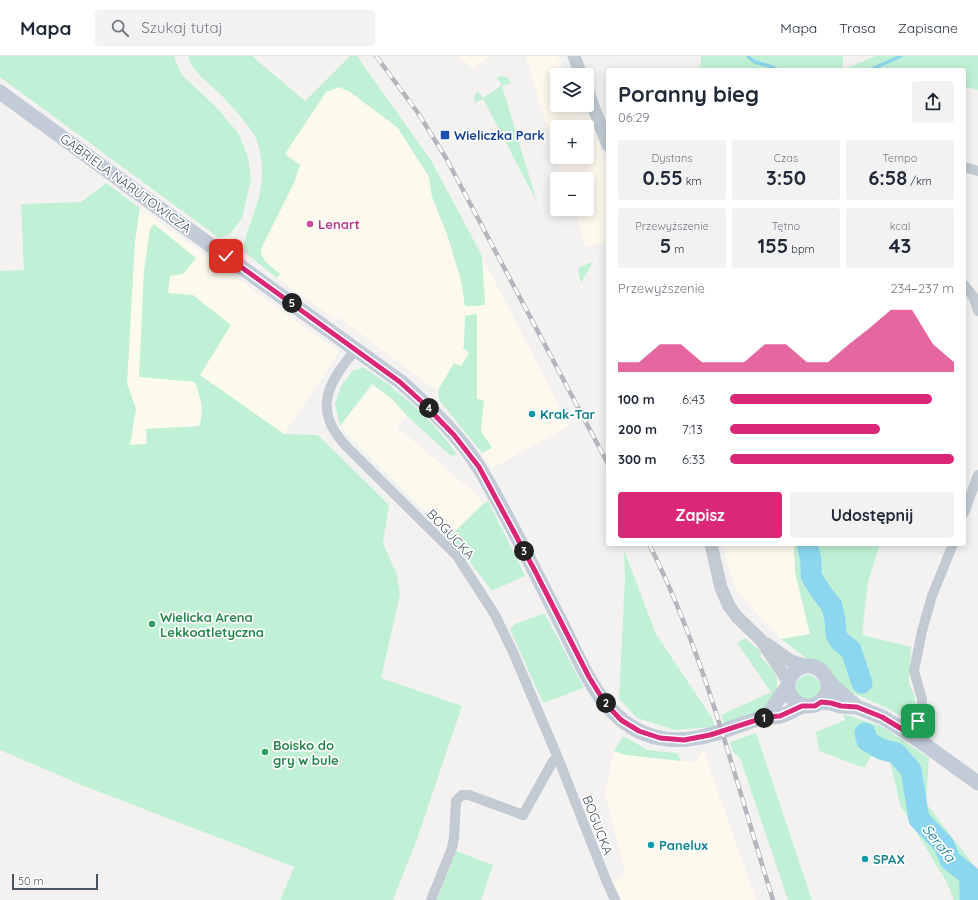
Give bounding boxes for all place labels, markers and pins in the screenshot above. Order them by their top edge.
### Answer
place label: Wieliczka Park [454,127,545,143]
marker: Wieliczka Park [439,129,451,141]
place label: Lenart [318,216,360,232]
marker: Lenart [305,219,315,229]
pin [209,239,243,273]
pin: 5 [282,293,302,313]
pin: 4 [419,398,439,418]
place label: Krak-Tar [540,406,596,422]
marker: Krak-Tar [527,409,537,419]
pin: 3 [514,541,534,561]
place label: Wielicka Arena Lekkoatletyczna [160,609,264,640]
marker: Wielicka Arena Lekkoatletyczna [147,619,157,629]
pin: 2 [596,693,616,713]
pin [901,704,935,738]
pin: 1 [754,708,774,728]
place label: Boisko do gry w bule [273,737,339,768]
marker: Boisko do gry w bule [260,747,270,757]
place label: Panelux [659,837,708,853]
marker: Panelux [646,840,656,850]
place label: SPAX [873,851,905,867]
marker: SPAX [860,854,870,864]

